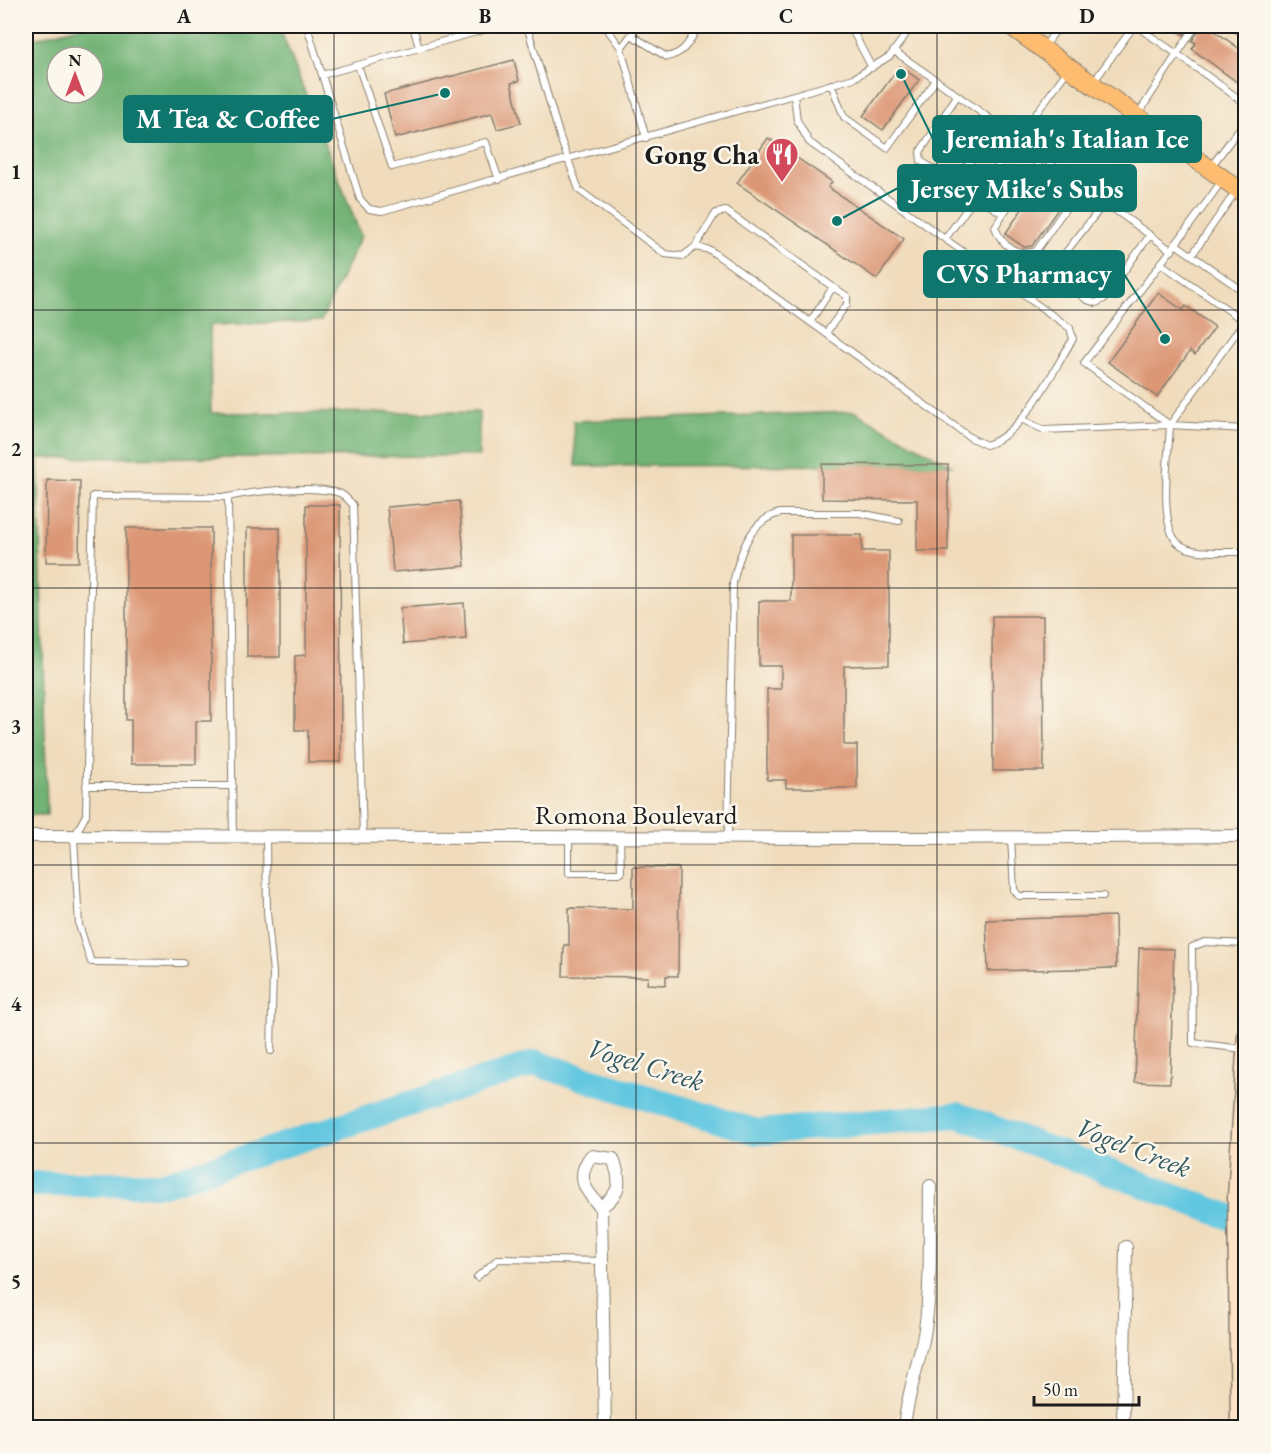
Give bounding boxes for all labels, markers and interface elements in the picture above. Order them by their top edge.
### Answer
text: A [176,3,192,29]
text: B [479,3,491,29]
text: C [779,3,793,29]
text: D [1079,3,1095,29]
north arrow [45,45,105,105]
text: N [69,50,82,71]
callout: M Tea & Coffee [124,96,332,142]
text: M Tea & Coffee [136,100,320,136]
callout: Jeremiah's Italian Ice [933,116,1201,162]
text: Jeremiah's Italian Ice [942,120,1189,156]
restaurant icon: Gong Cha [764,136,800,183]
place label: Gong Cha [645,137,759,172]
text: 1 [11,159,21,185]
callout: Jersey Mike's Subs [898,165,1136,211]
text: Jersey Mike's Subs [907,170,1124,206]
callout: CVS Pharmacy [924,251,1124,297]
text: CVS Pharmacy [936,255,1112,291]
text: 2 [11,436,22,462]
text: 3 [11,713,21,739]
street label: Romona Boulevard [535,797,738,832]
text: 4 [11,991,22,1017]
water label: Vogel Creek [583,1029,709,1099]
water label: Vogel Creek [1071,1109,1197,1185]
text: 5 [11,1268,21,1294]
scale bar [1034,1369,1139,1407]
text: 50 m [1043,1378,1078,1401]

